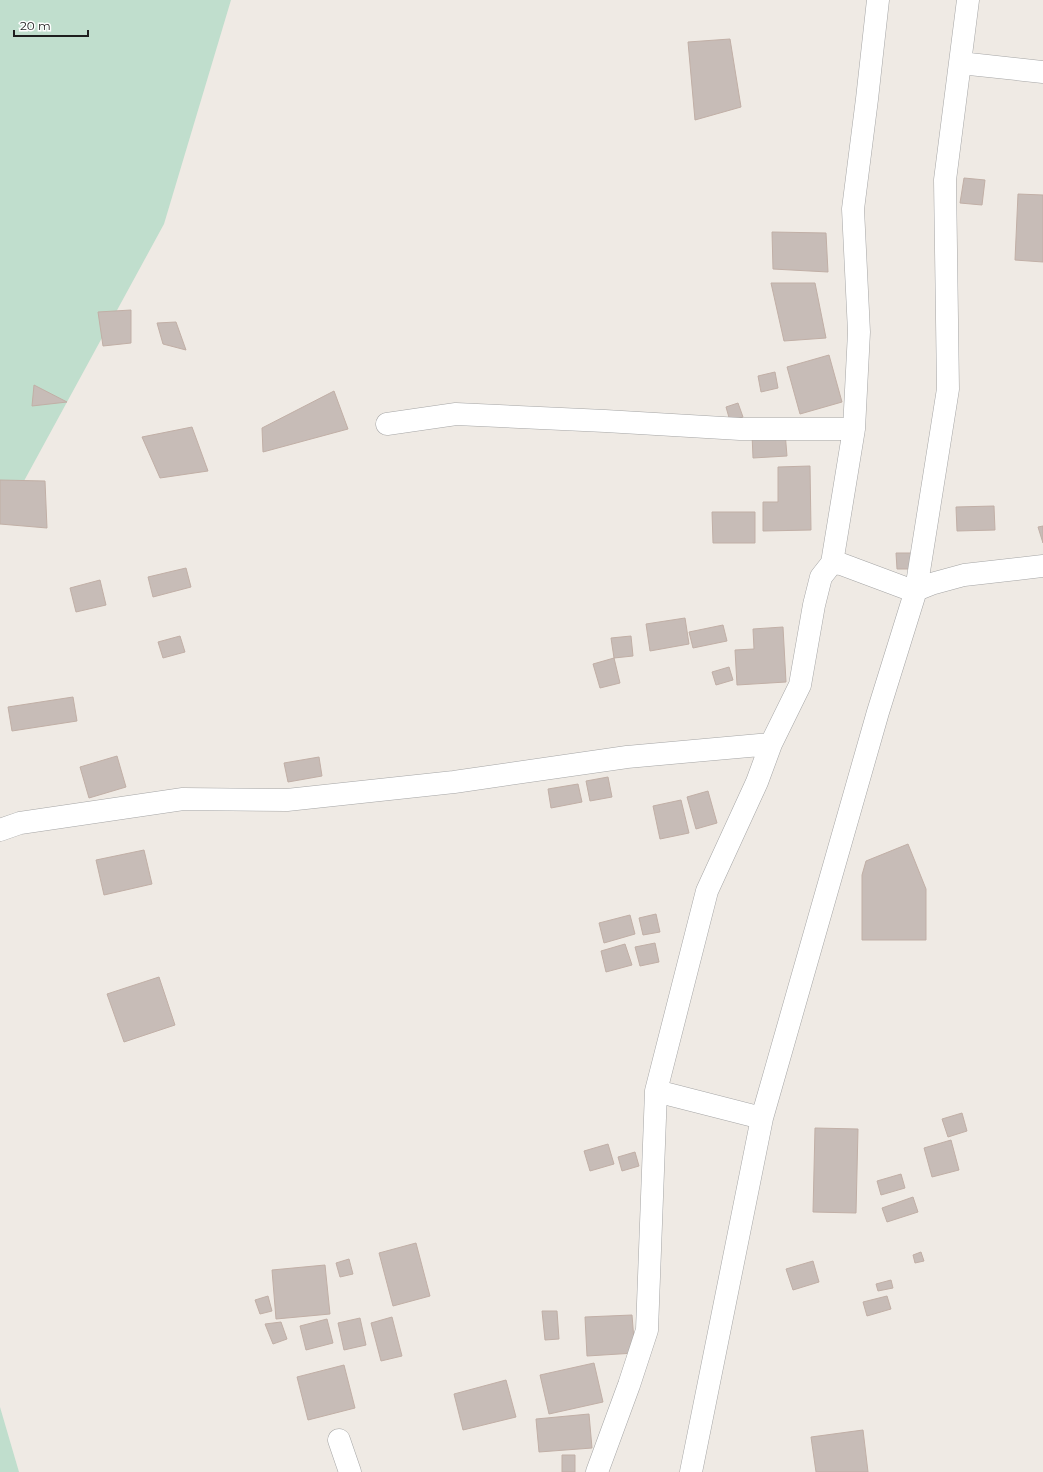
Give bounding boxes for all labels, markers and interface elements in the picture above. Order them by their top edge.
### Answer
scale bar [14,12,88,38]
text: 20 m [20,18,51,33]

